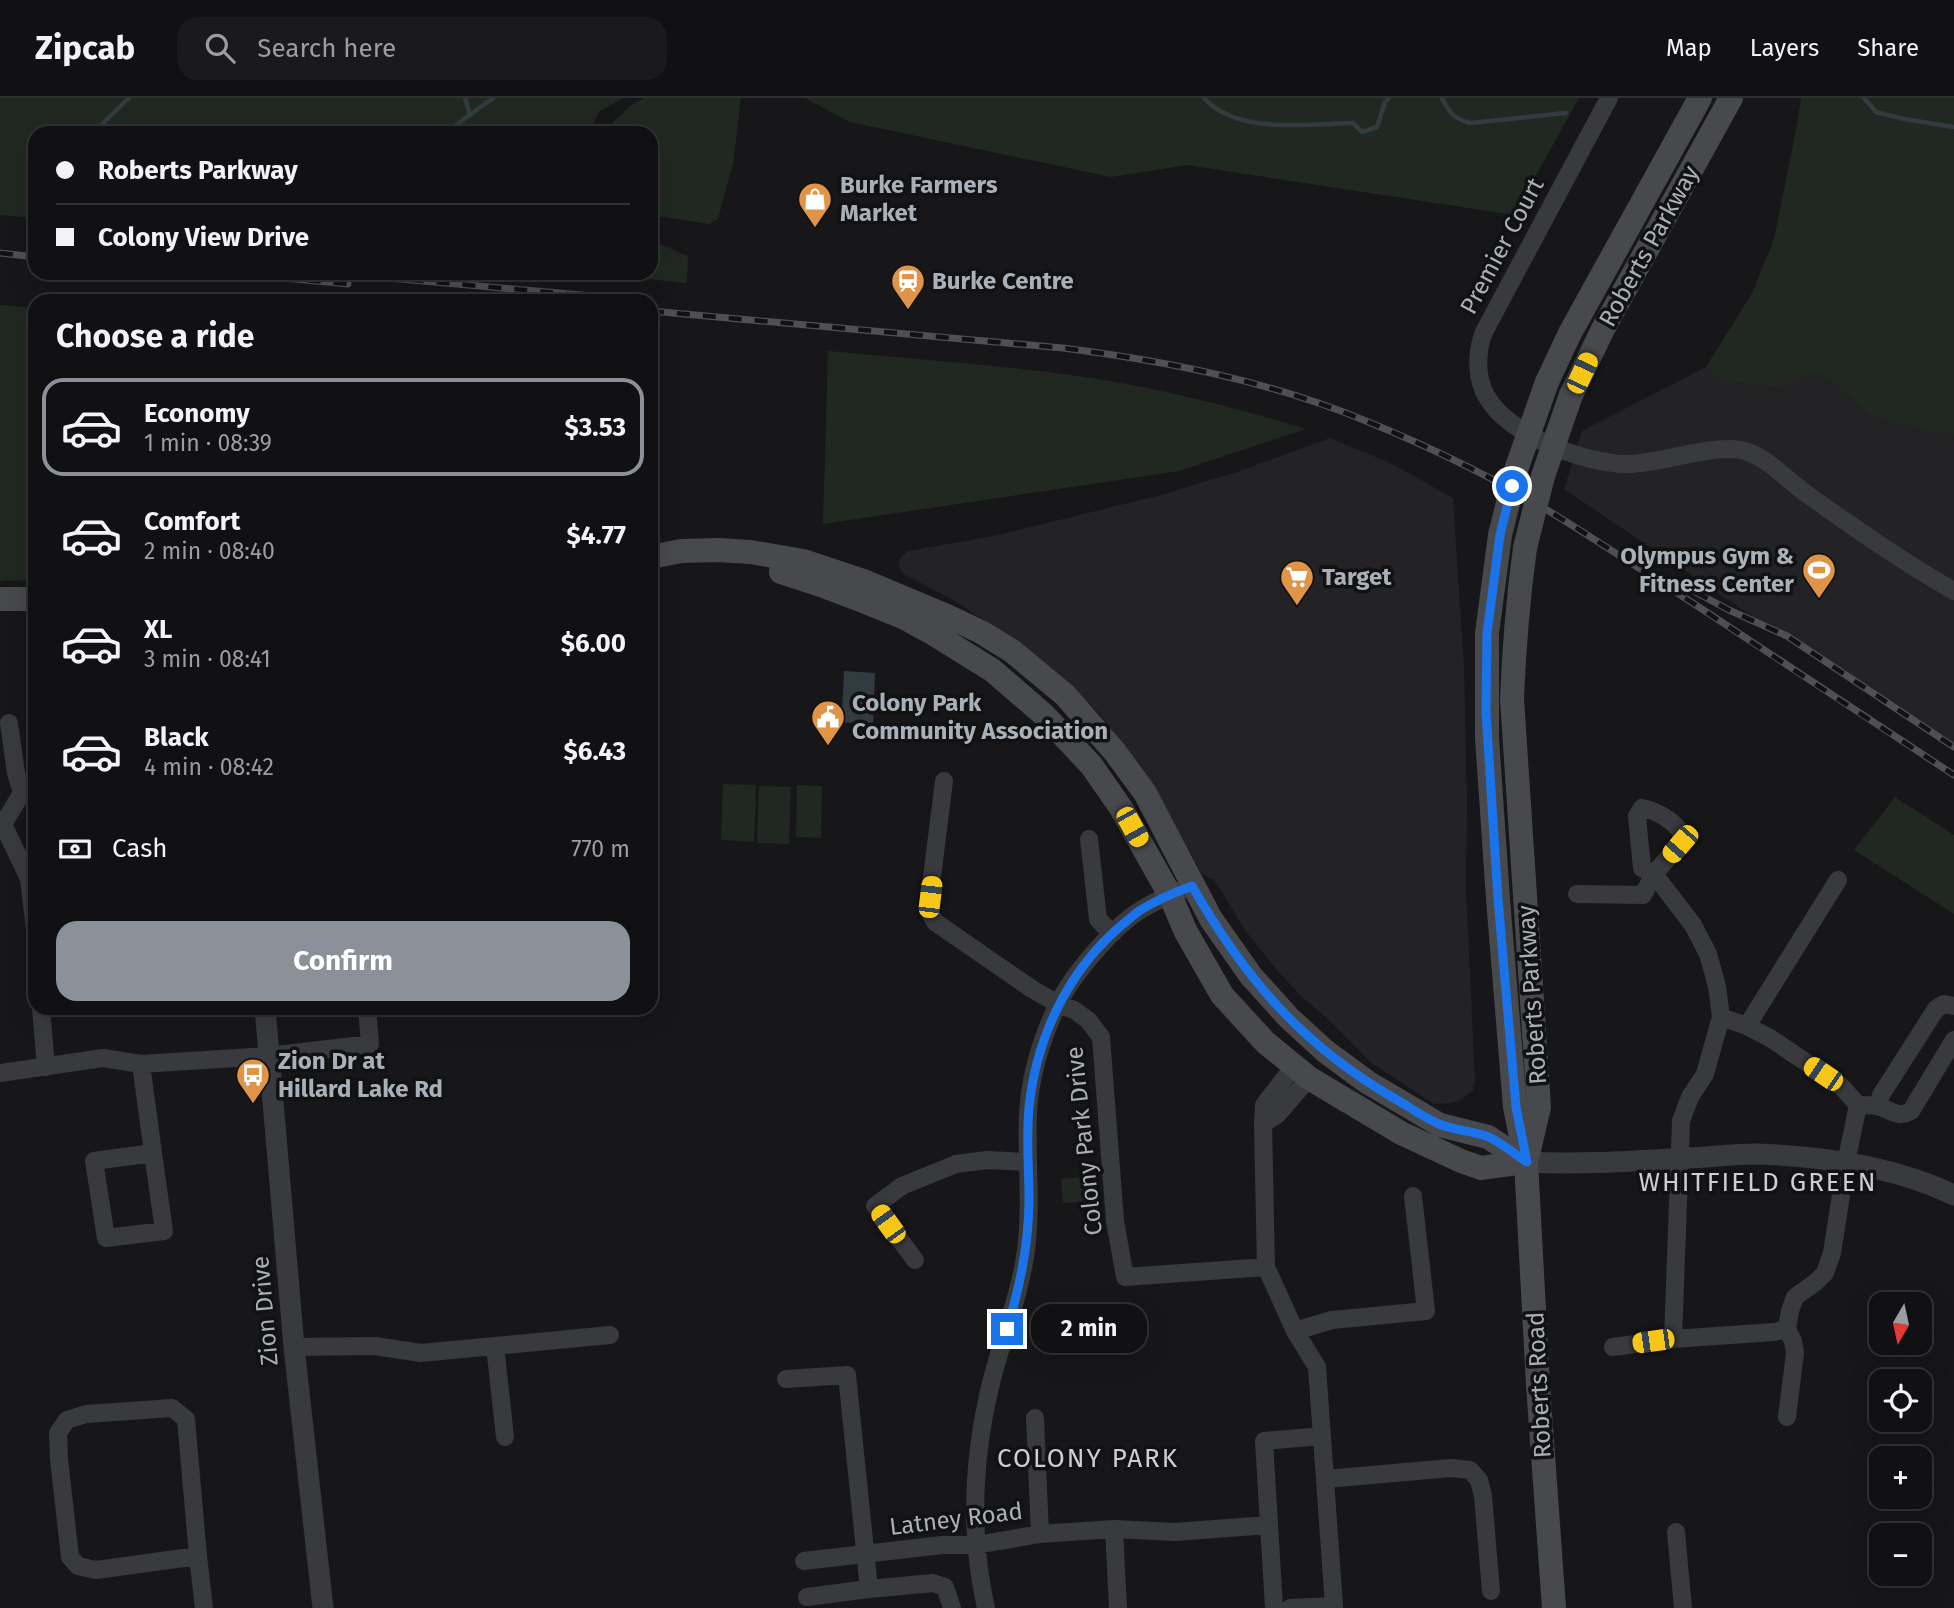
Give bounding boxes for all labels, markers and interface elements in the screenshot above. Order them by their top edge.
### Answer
search box [177,17,667,80]
text: Zipcab [35,28,135,68]
icon: search [201,29,239,67]
text: Search here [257,33,396,64]
text: Map [1666,34,1712,62]
text: Layers [1750,34,1819,62]
text: Share [1857,34,1919,62]
text: Roberts Parkway [98,155,298,186]
street label: Roberts Parkway [1593,160,1705,331]
place label: Burke Farmers Market [840,171,998,227]
street label: Premier Court [1454,173,1550,319]
shop icon: Burke Farmers Market [796,180,834,229]
text: Colony View Drive [98,222,309,253]
station icon: Burke Centre [889,262,927,311]
place label: Burke Centre [932,267,1074,295]
text: Choose a ride [56,317,254,355]
car [1564,350,1601,396]
icon: car [60,396,123,459]
text: Economy [144,398,250,429]
text: $3.53 [564,412,626,443]
text: 1 min · 08:39 [144,429,272,457]
route start [1496,470,1528,502]
icon: car [60,504,123,567]
text: Comfort [144,506,240,537]
text: $4.77 [566,520,626,551]
text: 2 min · 08:40 [144,537,275,565]
place label: Olympus Gym & Fitness Center [1620,542,1794,598]
sports icon: Olympus Gym & Fitness Center [1800,551,1838,600]
supermarket icon: Target [1278,558,1316,607]
place label: Target [1322,563,1392,591]
icon: car [60,612,123,675]
text: XL [144,614,172,645]
text: $6.00 [561,628,626,659]
text: 3 min · 08:41 [144,645,271,673]
place label: Colony Park Community Association [852,689,1108,745]
public building icon: Colony Park Community Association [809,698,847,747]
icon: car [60,720,123,783]
text: Black [144,722,209,753]
text: $6.43 [564,736,626,767]
text: 4 min · 08:42 [144,753,274,781]
car [1113,804,1152,850]
car [1659,821,1702,867]
icon: cash [56,830,94,868]
text: Cash [112,833,168,864]
text: 770 m [571,835,630,863]
car [918,875,943,919]
street label: Roberts Parkway [1512,904,1552,1086]
button: Confirm [56,921,630,1001]
street label: Colony Park Drive [1060,1045,1108,1237]
place label: Zion Dr at Hillard Lake Rd [278,1047,443,1103]
car [1800,1054,1847,1094]
bus stop icon: Zion Dr at Hillard Lake Rd [234,1056,272,1105]
district label: WHITFIELD GREEN [1639,1167,1877,1198]
car [868,1201,909,1247]
street label: Zion Drive [246,1255,284,1367]
north arrow [1869,1292,1932,1354]
map controls [1869,1292,1932,1586]
callout: 2 min [1032,1304,1147,1354]
street label: Roberts Road [1521,1311,1557,1459]
route end [991,1313,1023,1345]
text: 2 min [1061,1314,1117,1342]
car [1631,1328,1676,1354]
button: locate [1869,1369,1932,1432]
district label: COLONY PARK [997,1443,1179,1474]
button: + [1869,1446,1932,1509]
street label: Latney Road [888,1497,1024,1541]
button: − [1869,1523,1932,1586]

